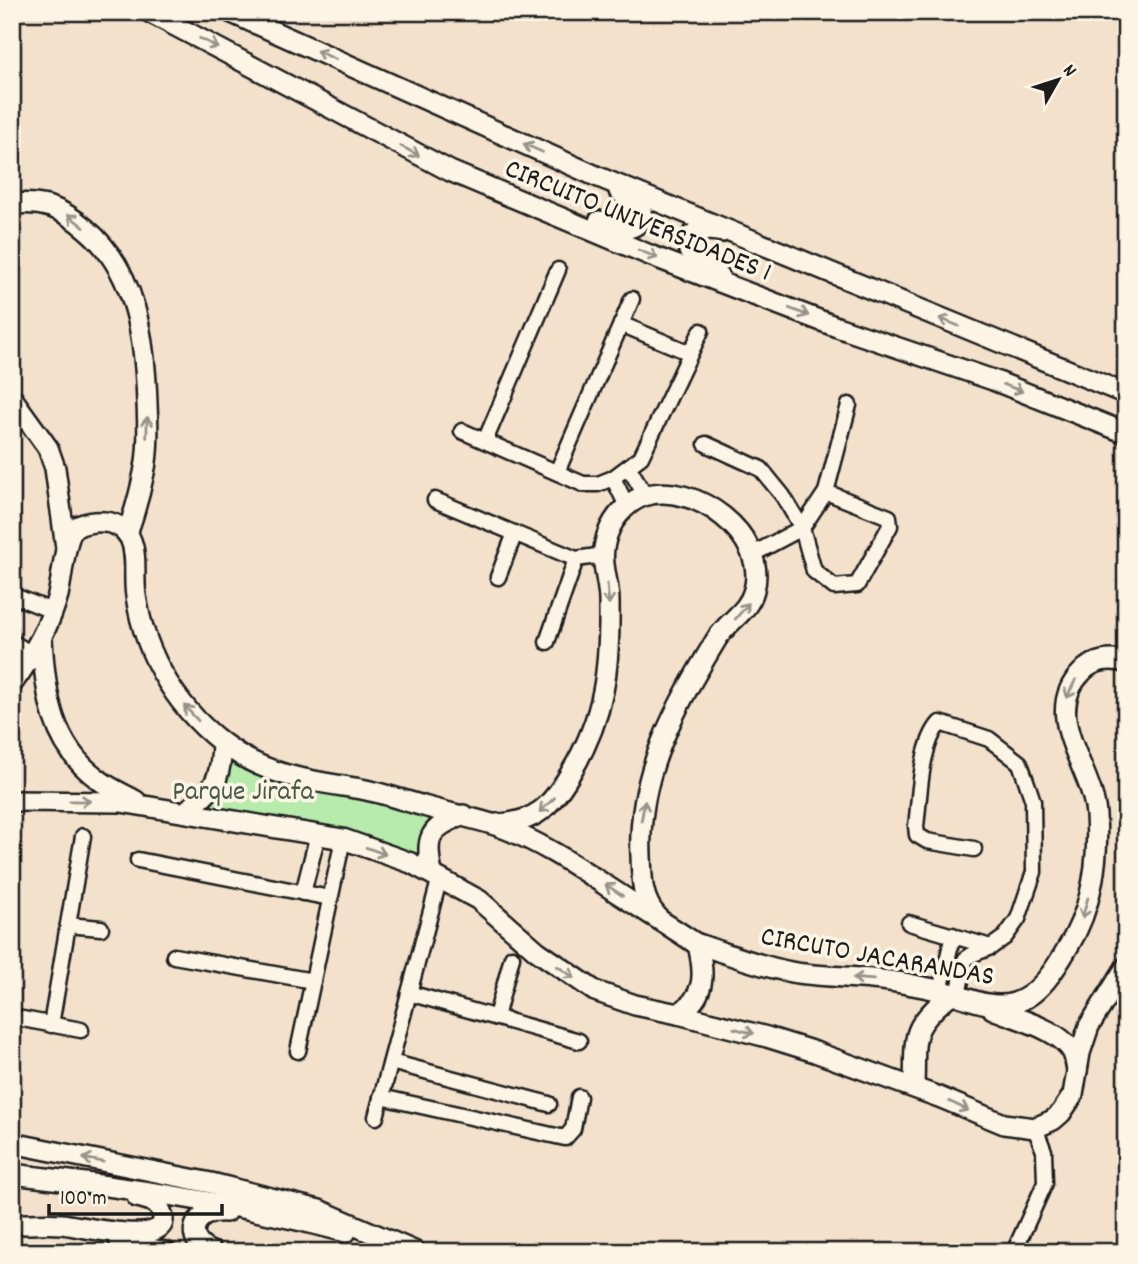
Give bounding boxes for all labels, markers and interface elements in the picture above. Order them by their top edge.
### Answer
one-way arrow [199,37,219,51]
north arrow [1023,46,1092,116]
one-way arrow [316,47,337,60]
text: N [1055,59,1082,84]
one-way arrow [523,141,544,154]
one-way arrow [399,145,420,158]
street label: CIRCUITO UNIVERSIDADES 1 [498,151,777,294]
one-way arrow [68,213,86,229]
one-way arrow [637,248,658,261]
one-way arrow [787,307,809,320]
one-way arrow [939,314,961,327]
one-way arrow [1002,383,1023,395]
one-way arrow [140,416,154,439]
one-way arrow [601,582,614,604]
one-way arrow [735,602,750,620]
one-way arrow [1063,678,1077,699]
one-way arrow [182,705,199,722]
park label: Parque Jirafa [172,774,315,814]
one-way arrow [69,794,92,808]
one-way arrow [538,797,555,814]
one-way arrow [637,800,651,823]
one-way arrow [365,846,387,858]
one-way arrow [605,883,624,897]
one-way arrow [1078,897,1091,919]
street label: CIRCUTO JACARANDAS [757,919,997,999]
one-way arrow [556,965,575,979]
one-way arrow [853,972,875,985]
one-way arrow [732,1025,755,1038]
one-way arrow [948,1100,969,1113]
one-way arrow [82,1152,105,1166]
scale bar [49,1173,222,1217]
text: 100 m [60,1185,107,1215]

